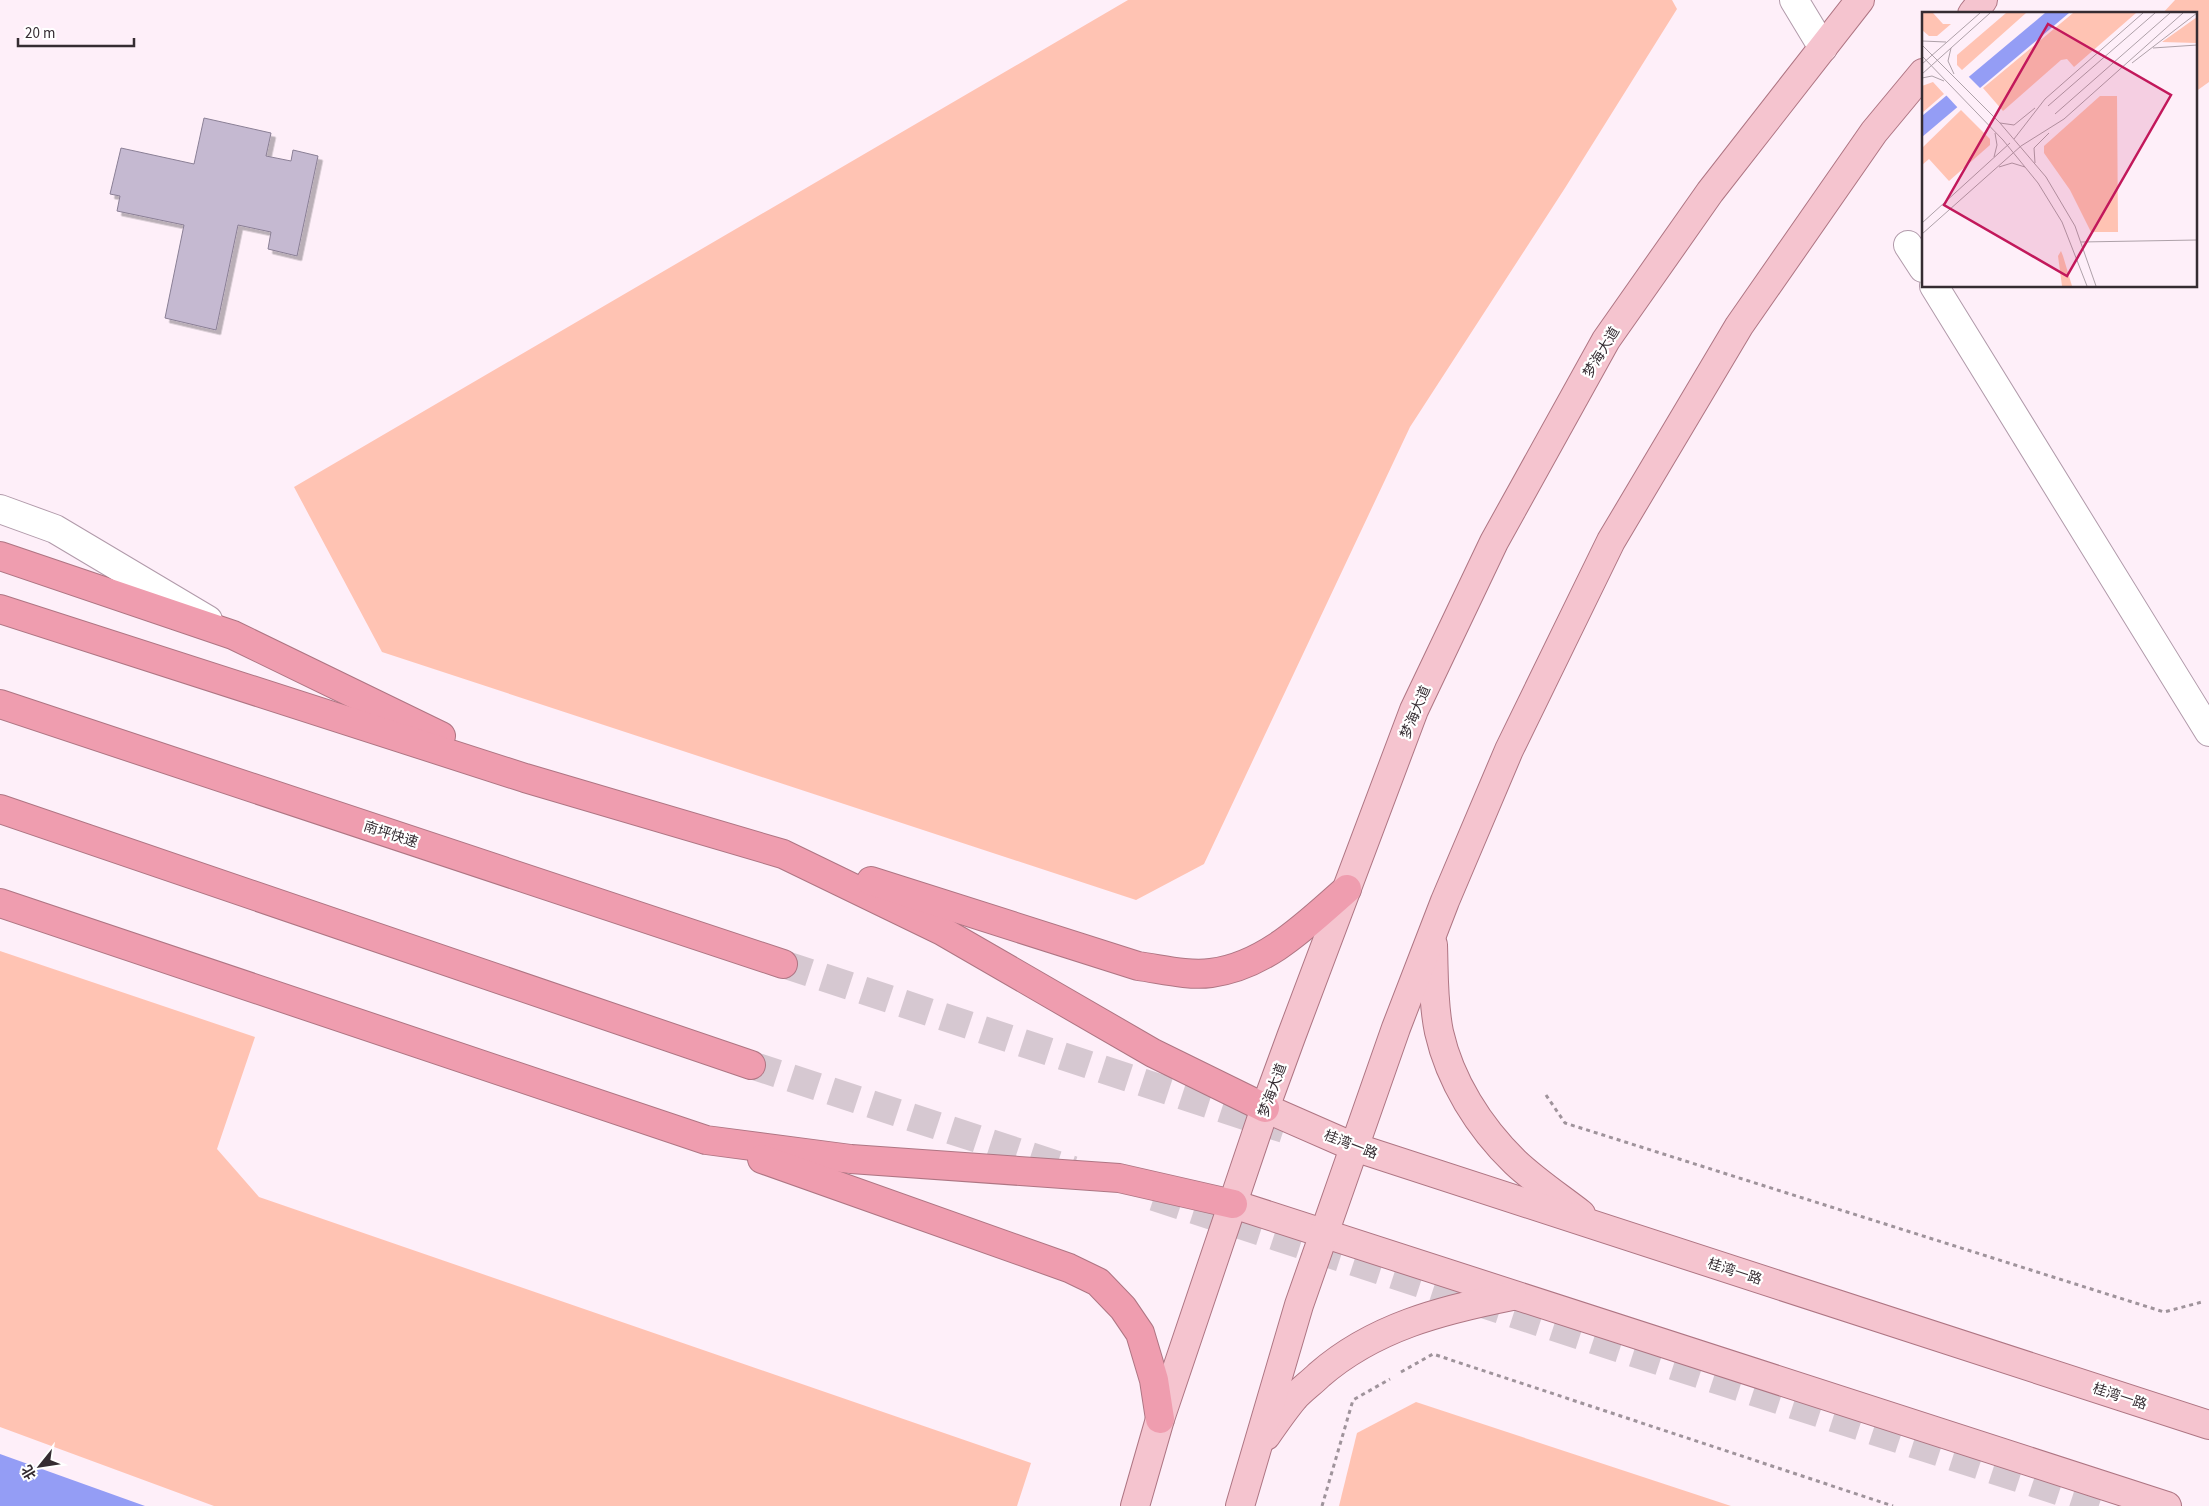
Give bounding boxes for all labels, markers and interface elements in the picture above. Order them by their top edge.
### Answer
inset map [1922,12,2196,288]
scale bar [18,15,134,47]
text: 20 m [25,23,55,44]
street label: 梦海大道 [1579,323,1625,382]
street label: 梦海大道 [1396,683,1436,742]
street label: 南坪快速 [361,817,420,853]
street label: 梦海大道 [1254,1061,1292,1120]
street label: 桂湾一路 [1321,1126,1380,1164]
street label: 桂湾一路 [1705,1254,1764,1290]
street label: 桂湾一路 [2090,1379,2149,1415]
north arrow [15,1441,65,1491]
text: 北 [17,1461,42,1483]

